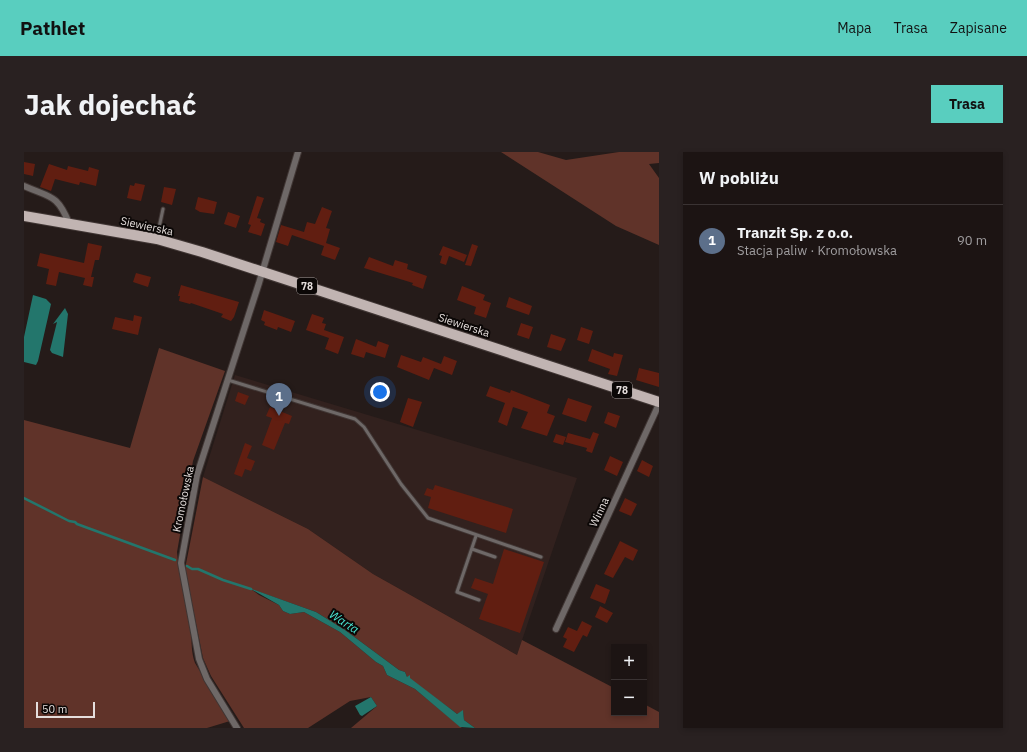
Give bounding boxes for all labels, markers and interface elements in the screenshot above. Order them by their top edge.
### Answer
text: Pathlet [20,16,85,40]
text: Mapa [837,19,872,37]
text: Trasa [894,19,928,37]
text: Zapisane [950,19,1007,37]
button: Trasa [931,85,1003,123]
text: Jak dojechać [24,86,196,123]
text: W pobliżu [699,167,779,189]
street label: Siewierska [119,214,175,238]
text: Tranzit Sp. z o.o. [737,223,853,242]
text: 1 [708,232,716,249]
text: 90 m [957,232,987,249]
text: Stacja paliw · Kromołowska [737,242,897,259]
road number: 78 [297,278,317,294]
street label: Siewierska [436,310,492,340]
your location [370,382,390,402]
road number: 78 [612,382,632,398]
pin: 1 [266,383,292,416]
street label: Kromołowska [169,464,197,533]
street label: Winna [586,495,612,529]
water label: Warta [327,606,362,637]
map controls [611,644,647,716]
button: + [611,644,647,680]
button: − [611,680,647,716]
scale bar [36,700,95,719]
text: 50 m [42,702,67,716]

